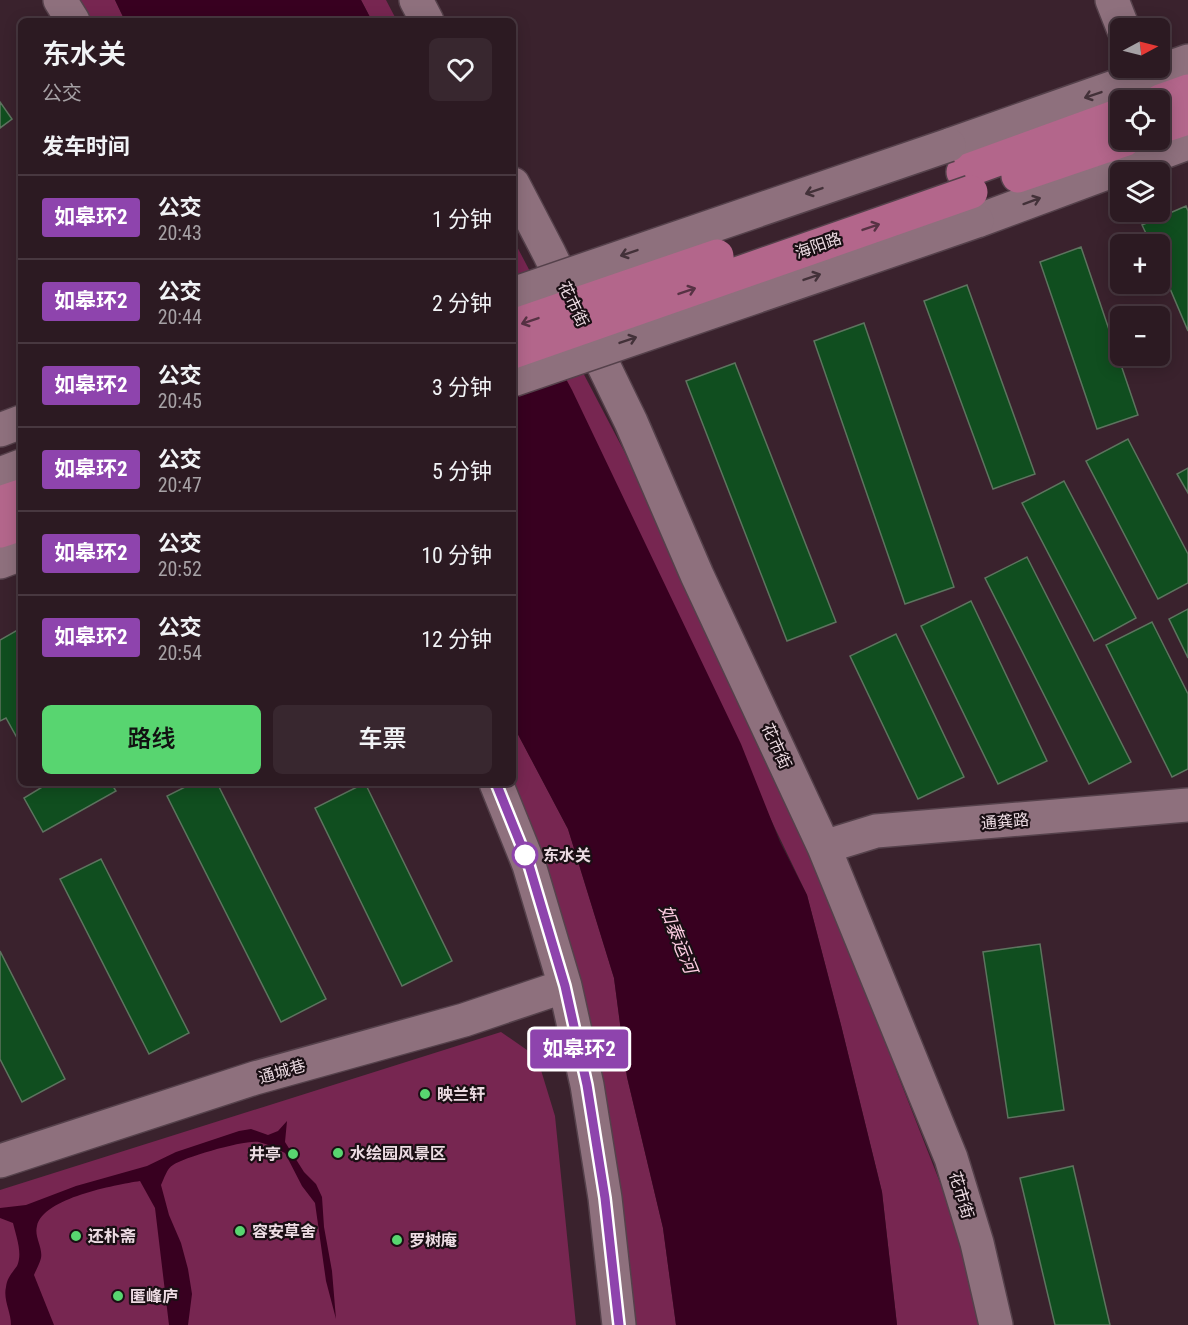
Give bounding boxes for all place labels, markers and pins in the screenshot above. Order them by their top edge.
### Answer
marker: 东水关 [512,842,538,868]
place label: 东水关 [543,846,591,865]
place label: 映兰轩 [437,1085,485,1104]
marker: 映兰轩 [418,1087,432,1101]
place label: 水绘园风景区 [350,1144,446,1163]
place label: 井亭 [249,1145,281,1164]
marker: 水绘园风景区 [331,1146,345,1160]
marker: 井亭 [286,1147,300,1161]
place label: 容安草舍 [252,1222,316,1241]
marker: 容安草舍 [233,1224,247,1238]
place label: 还朴斋 [87,1227,136,1246]
marker: 还朴斋 [69,1229,83,1243]
place label: 罗树庵 [409,1231,457,1250]
marker: 罗树庵 [390,1233,404,1247]
place label: 匿峰庐 [130,1287,178,1306]
marker: 匿峰庐 [111,1289,125,1303]

